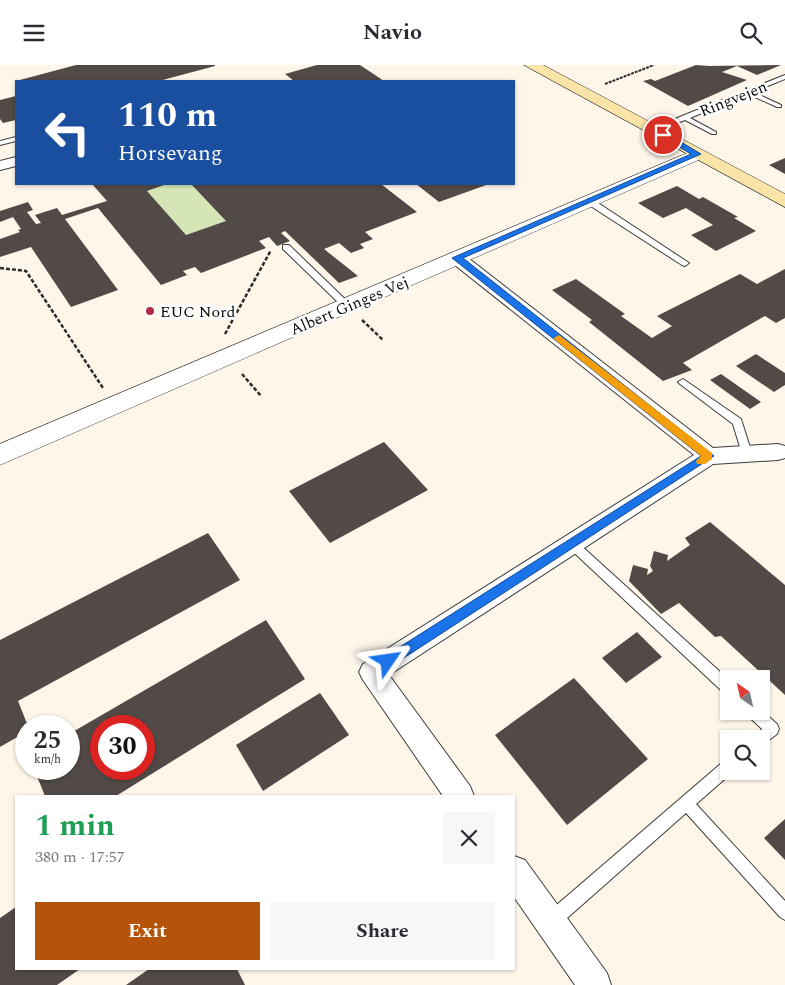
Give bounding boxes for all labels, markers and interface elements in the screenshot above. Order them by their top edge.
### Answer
text: Navio [363,16,422,49]
icon: menu [20,19,48,47]
icon: search [737,19,765,47]
street label: Ringvejen [696,74,771,123]
text: 110 m [118,89,217,142]
icon: left [35,100,100,165]
pin [642,114,684,156]
icon: arrive [649,121,677,149]
text: Horsevang [118,137,223,170]
street label: Albert Ginges Vej [286,270,412,342]
place label: EUC Nord [160,300,236,324]
marker: EUC Nord [144,305,156,317]
position arrow [361,634,413,686]
north arrow [720,670,770,720]
map controls [720,670,770,780]
speed limit sign: 30 [90,715,155,780]
text: 25 [33,722,62,760]
button: search [720,730,770,780]
text: km/h [34,750,61,769]
text: 1 min [35,803,115,849]
button: close [443,812,495,864]
text: 380 m · 17:57 [35,845,125,869]
button: Exit [35,902,260,960]
button: Share [270,902,495,960]

